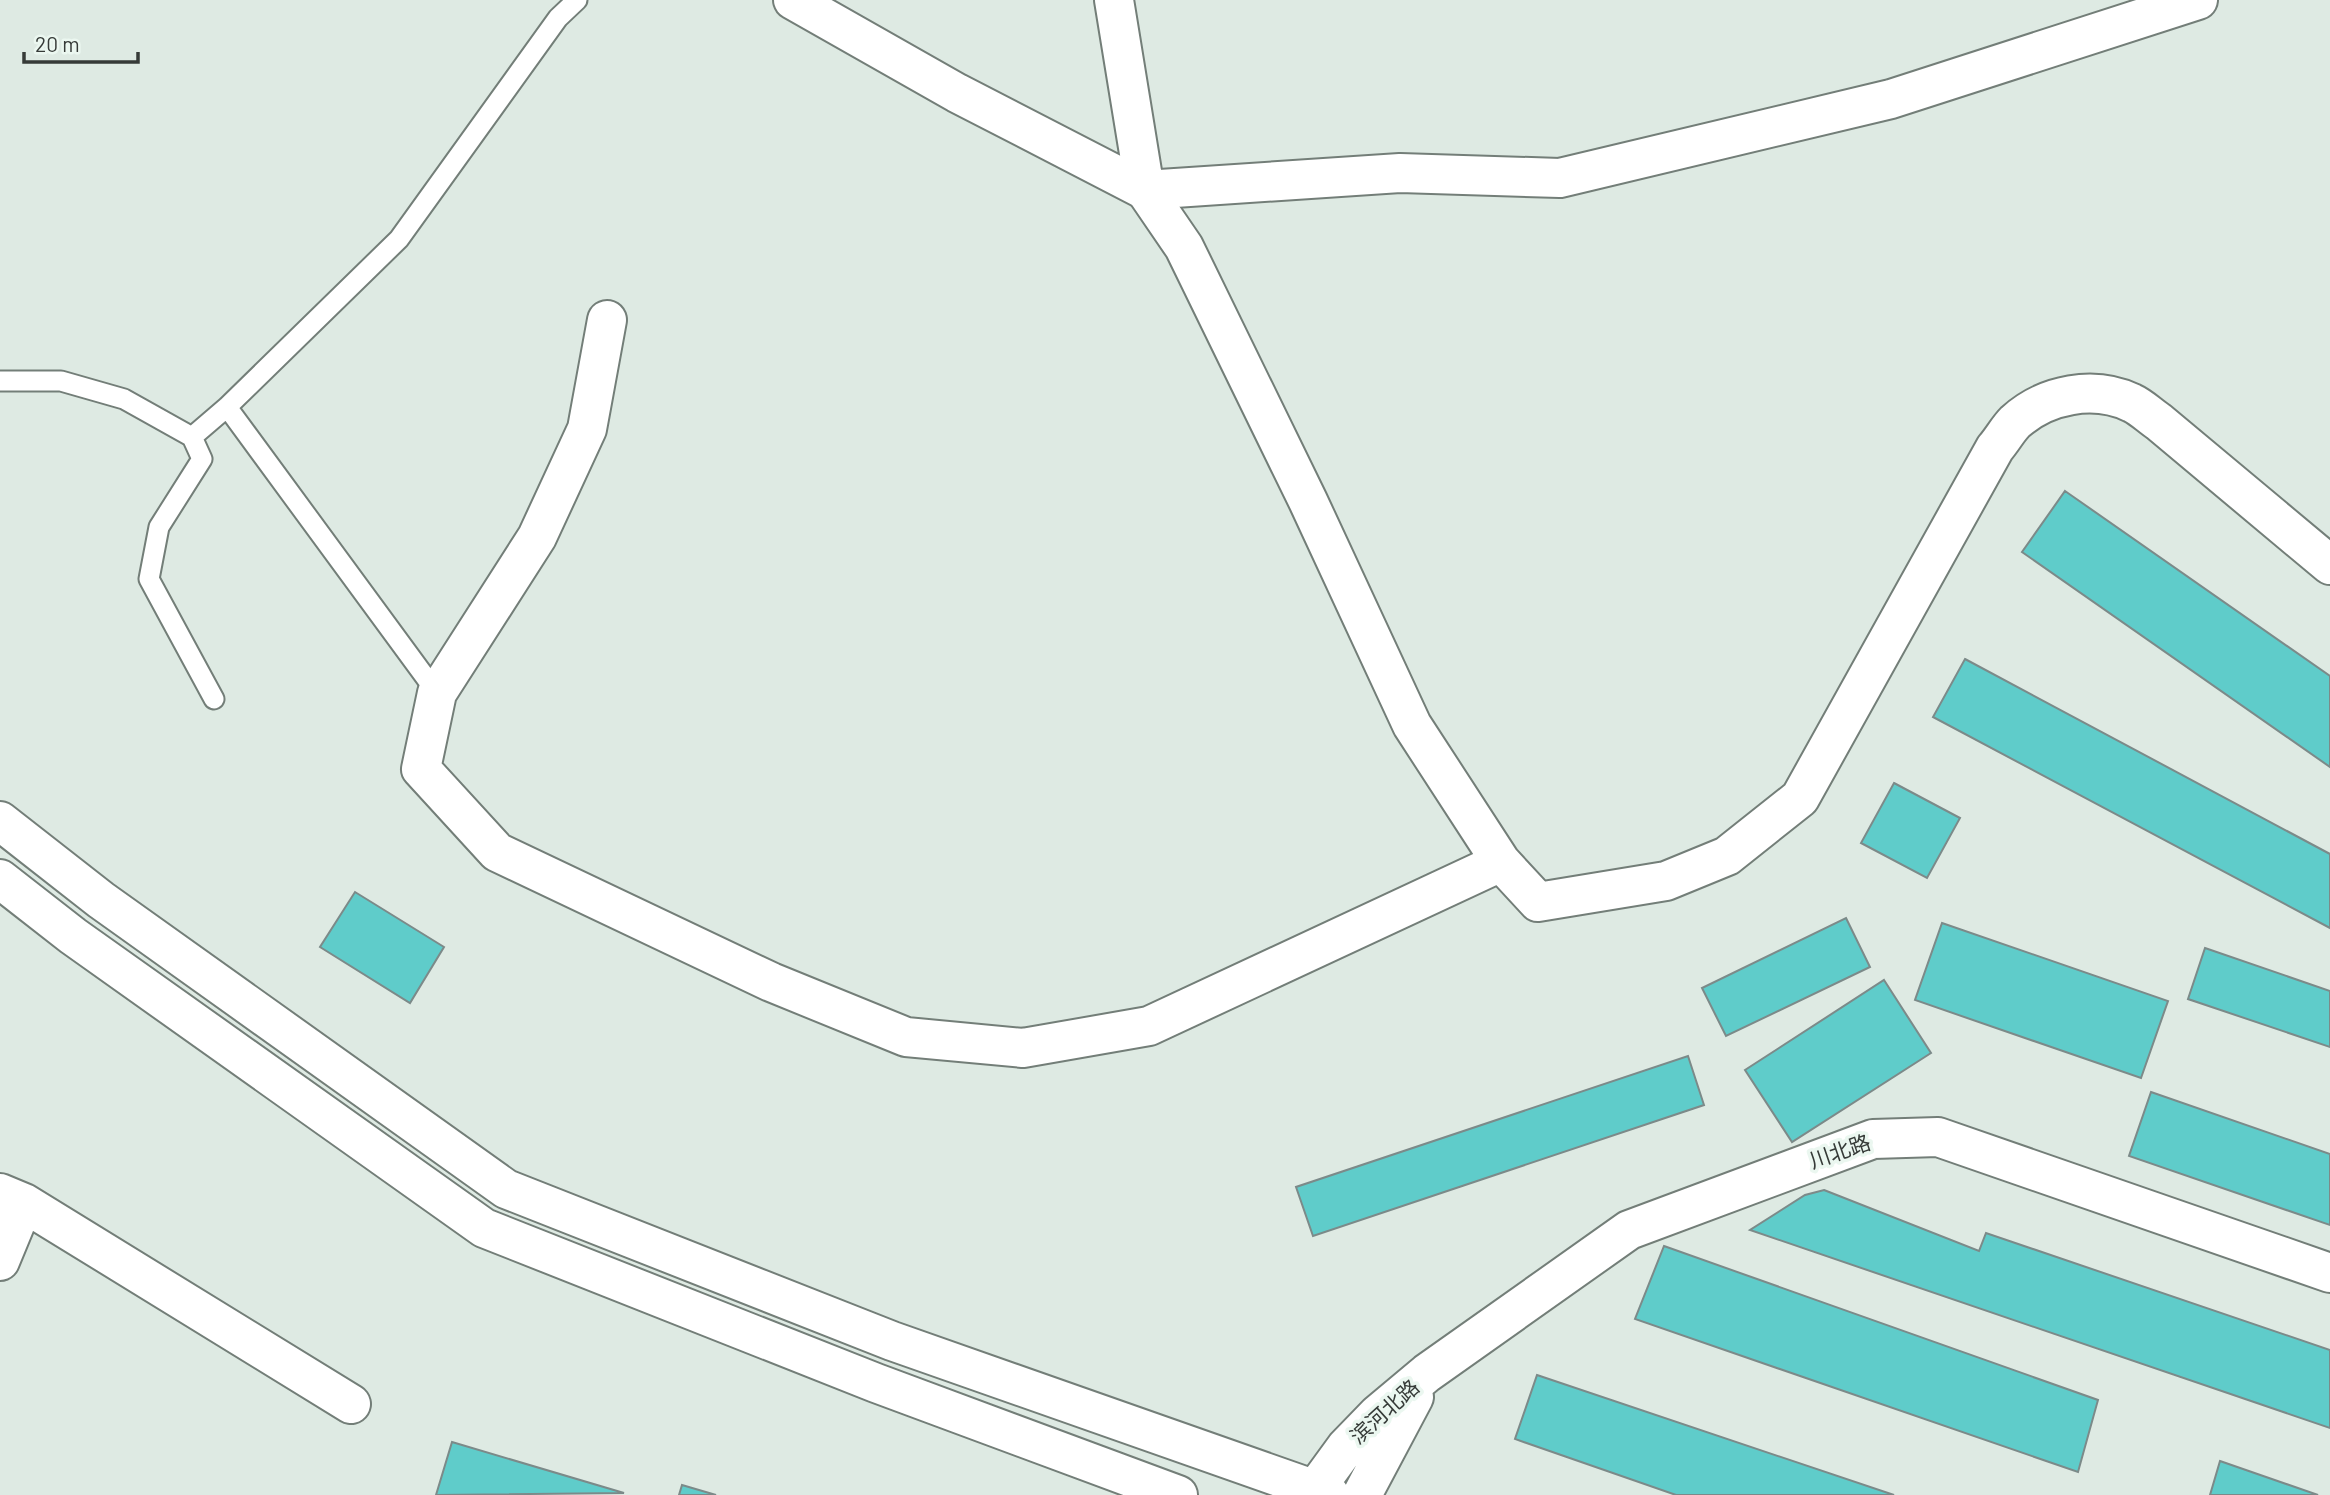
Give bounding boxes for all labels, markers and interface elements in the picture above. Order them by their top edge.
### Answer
scale bar [24,21,138,65]
text: 20 m [35,31,80,56]
street label: 川北路 [1806,1129,1873,1173]
street label: 滨河北路 [1344,1373,1424,1448]

